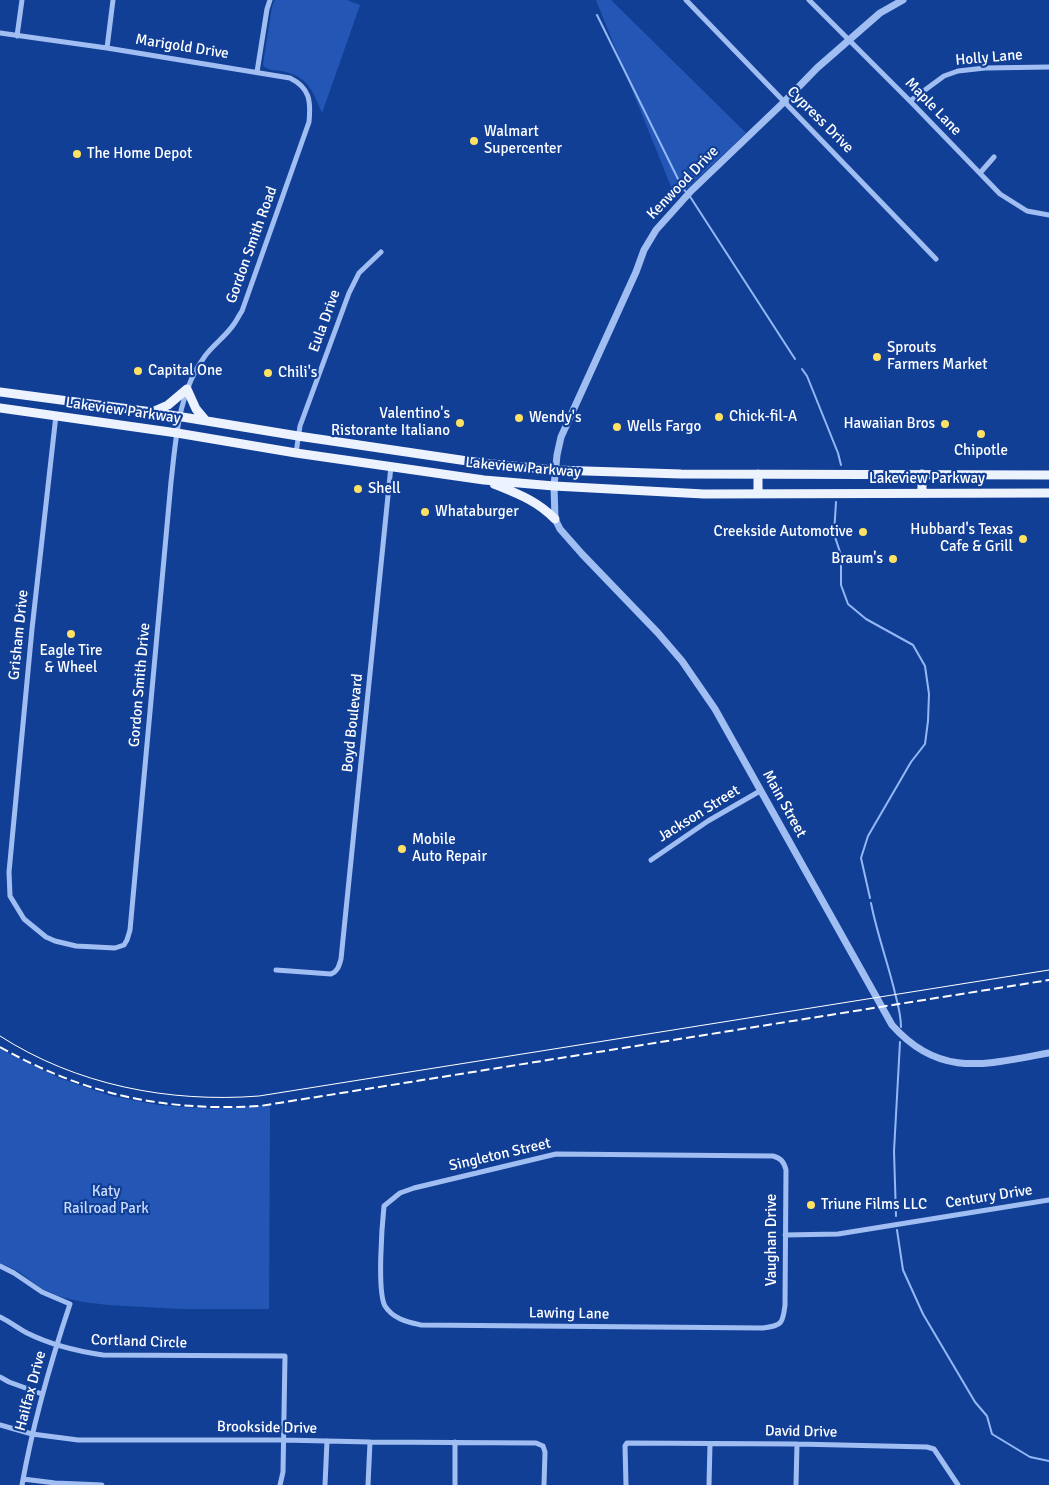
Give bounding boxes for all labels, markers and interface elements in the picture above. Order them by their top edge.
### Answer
street label: Marigold Drive [134,31,230,63]
street label: Holly Lane [955,46,1023,70]
street label: Maple Lane [901,74,965,140]
street label: Cypress Drive [783,83,857,157]
place label: Walmart Supercenter [484,123,562,158]
marker: Walmart Supercenter [468,135,480,147]
street label: Kenwood Drive [643,143,723,223]
place label: The Home Depot [87,145,192,163]
marker: The Home Depot [71,148,83,160]
street label: Gordon Smith Road [222,184,282,306]
street label: Eula Drive [305,287,345,355]
place label: Sprouts Farmers Market [887,339,988,374]
marker: Sprouts Farmers Market [871,351,883,363]
place label: Capital One [148,362,223,380]
place label: Chili's [278,364,317,382]
marker: Capital One [132,365,144,377]
marker: Chili's [262,367,274,379]
street label: Lakeview Parkway [64,394,182,428]
place label: Valentino's Ristorante Italiano [331,405,450,440]
place label: Chick-fil-A [729,408,797,426]
place label: Wendy's [529,409,581,427]
marker: Chick-fil-A [713,411,725,423]
marker: Wendy's [513,412,525,424]
place label: Hawaiian Bros [843,415,935,433]
marker: Valentino's Ristorante Italiano [454,417,466,429]
place label: Wells Fargo [627,418,701,436]
marker: Hawaiian Bros [939,418,951,430]
marker: Wells Fargo [611,421,623,433]
marker: Chipotle [975,428,987,440]
place label: Chipotle [954,442,1008,460]
street label: Lakeview Parkway [464,454,582,482]
street label: Lakeview Parkway [869,470,985,488]
place label: Shell [368,480,401,498]
marker: Shell [352,483,364,495]
place label: Whataburger [435,503,519,521]
marker: Whataburger [419,506,431,518]
place label: Hubbard's Texas Cafe & Grill [910,521,1013,556]
place label: Creekside Automotive [714,523,853,541]
marker: Creekside Automotive [857,526,869,538]
marker: Hubbard's Texas Cafe & Grill [1017,533,1029,545]
place label: Braum's [831,550,883,568]
marker: Braum's [887,553,899,565]
street label: Grisham Drive [5,589,33,681]
street label: Gordon Smith Drive [126,622,154,748]
marker: Eagle Tire & Wheel [65,628,77,640]
place label: Eagle Tire & Wheel [39,642,103,677]
street label: Boyd Boulevard [339,673,367,773]
street label: Main Street [758,767,810,841]
street label: Jackson Street [655,782,743,846]
place label: Mobile Auto Repair [412,831,487,866]
marker: Mobile Auto Repair [396,843,408,855]
street label: Singleton Street [447,1135,553,1175]
street label: Century Drive [944,1181,1034,1213]
park label: Katy Railroad Park [63,1183,149,1218]
street label: Vaughan Drive [763,1194,781,1286]
place label: Triune Films LLC [821,1196,927,1214]
marker: Triune Films LLC [805,1199,817,1211]
street label: Lawing Lane [529,1304,609,1324]
street label: Cortland Circle [90,1331,188,1353]
street label: Hailfax Drive [12,1349,50,1433]
street label: Brookside Drive [217,1418,317,1438]
street label: David Drive [765,1422,837,1442]

